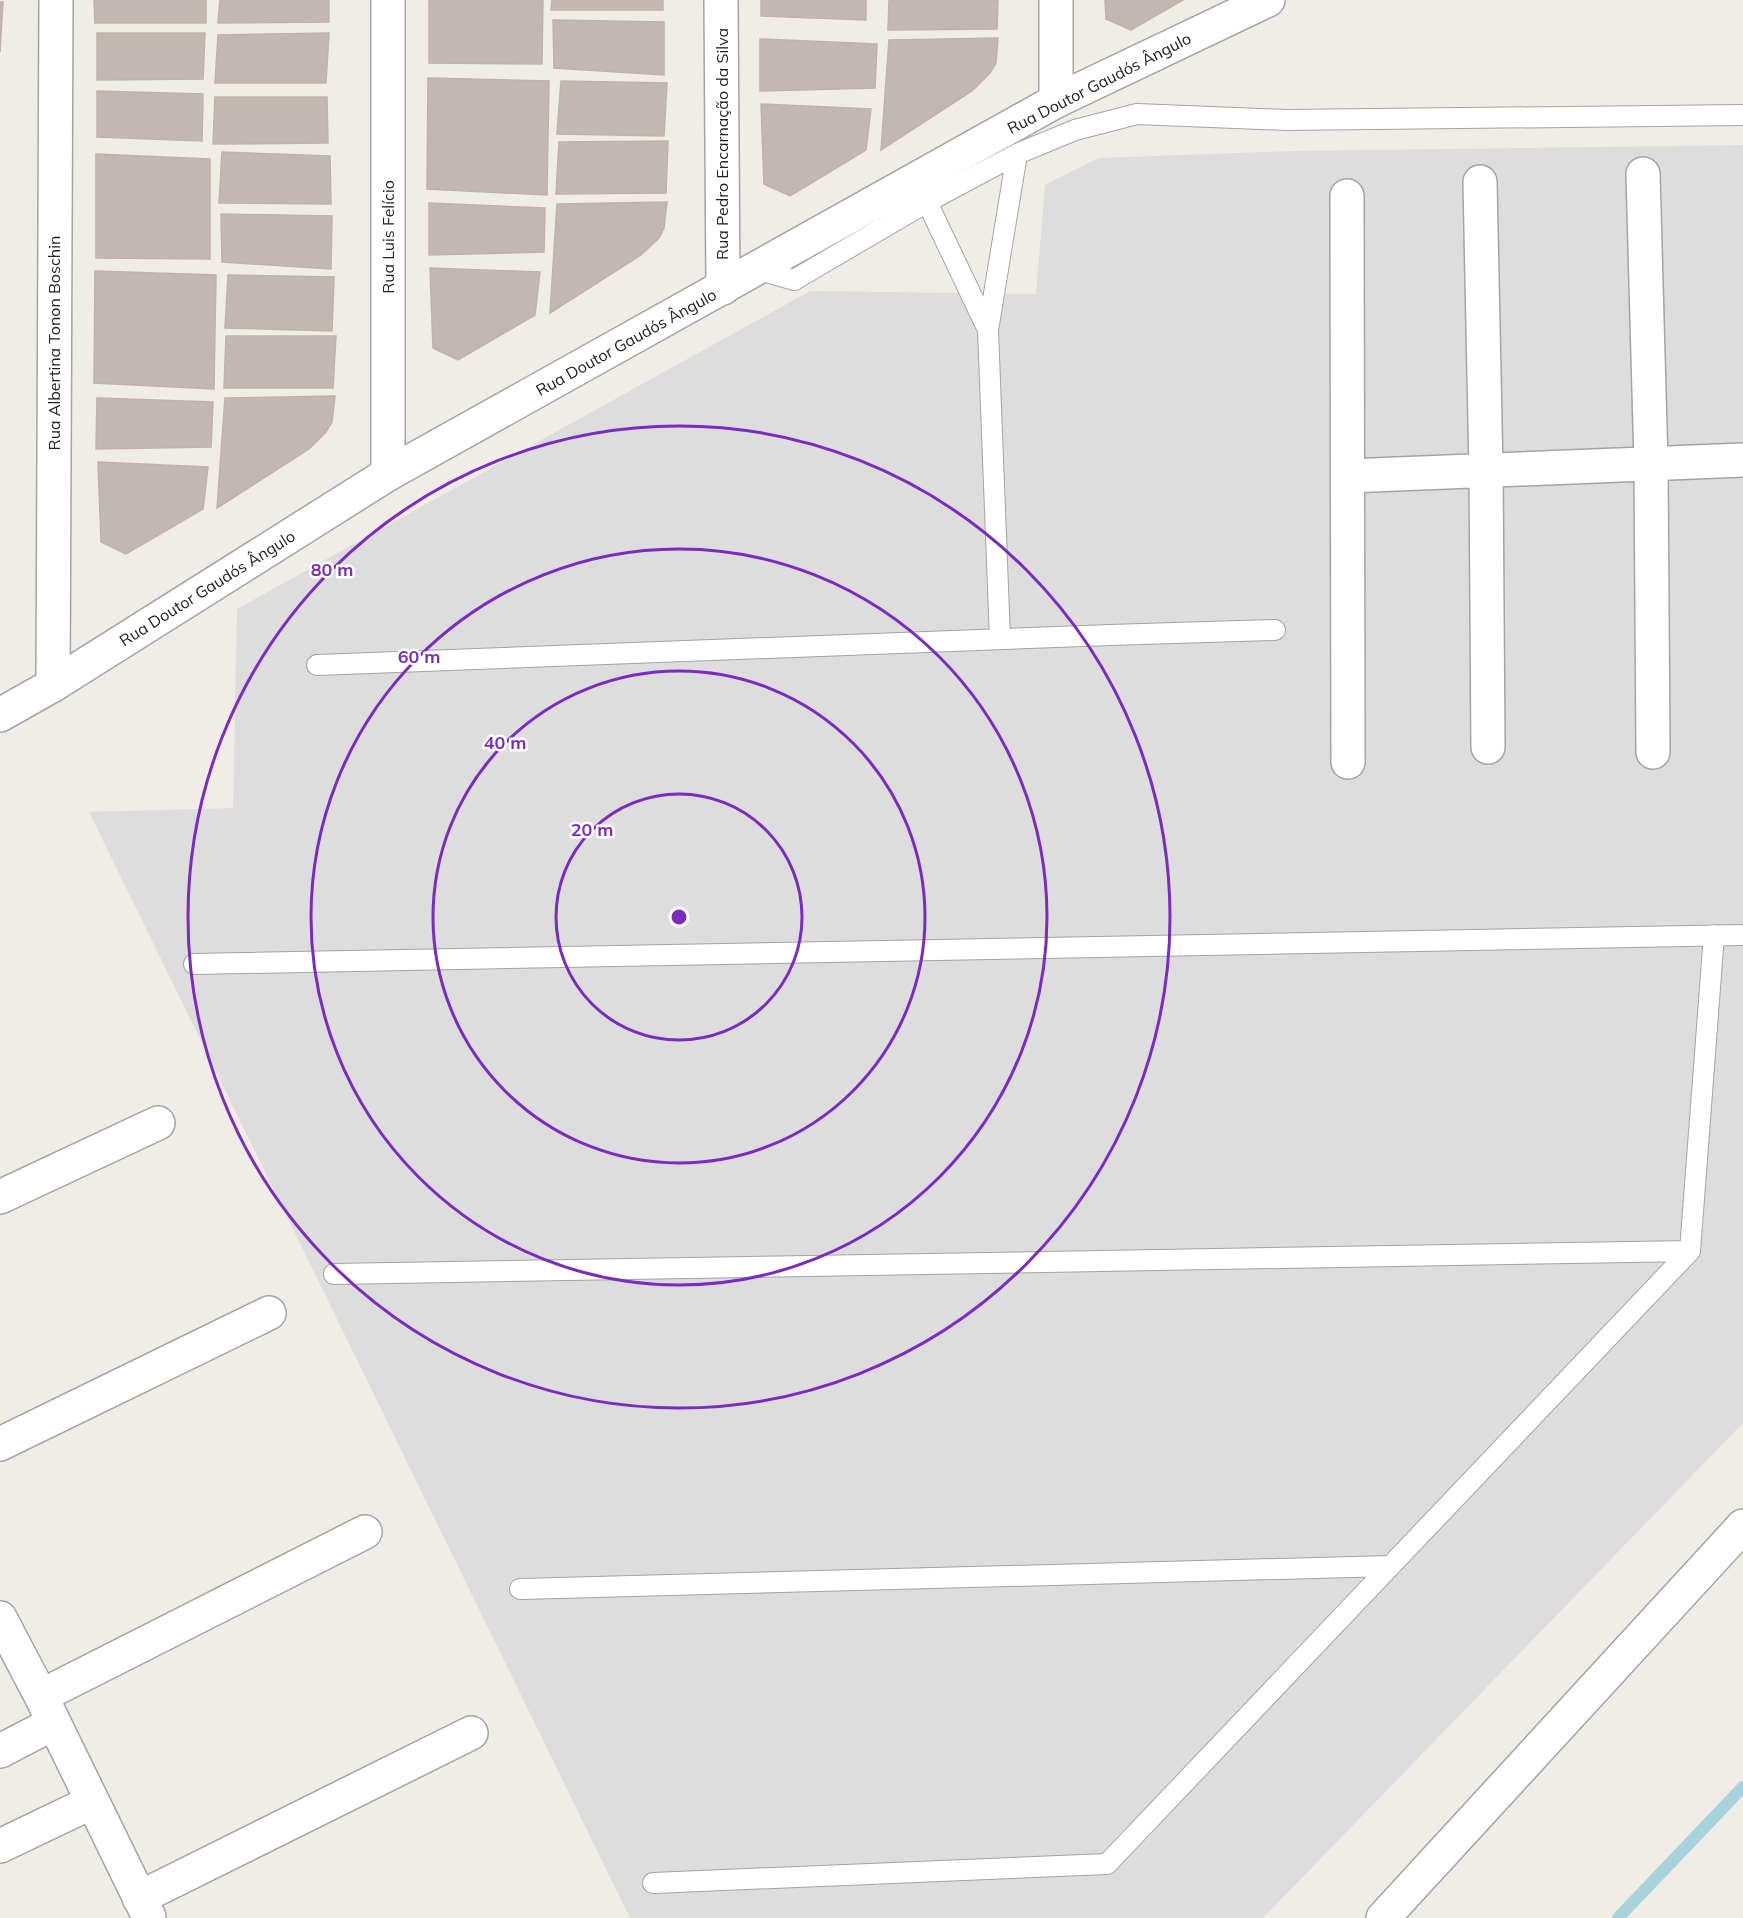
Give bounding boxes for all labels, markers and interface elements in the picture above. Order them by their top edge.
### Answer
street label: Rua Pedro Encarnação da Silva [712,28,732,260]
street label: Rua Doutor Gaudós Ângulo [1004,28,1194,138]
street label: Rua Luis Felício [378,180,398,294]
street label: Rua Albertina Tonon Boschin [44,236,64,450]
street label: Rua Doutor Gaudós Ângulo [532,284,720,400]
street label: Rua Doutor Gaudós Ângulo [115,526,299,650]
text: 80 m [311,558,353,581]
text: 60 m [398,645,440,668]
text: 40 m [484,731,526,754]
text: 20 m [571,818,613,841]
centre of rings [669,907,689,927]

